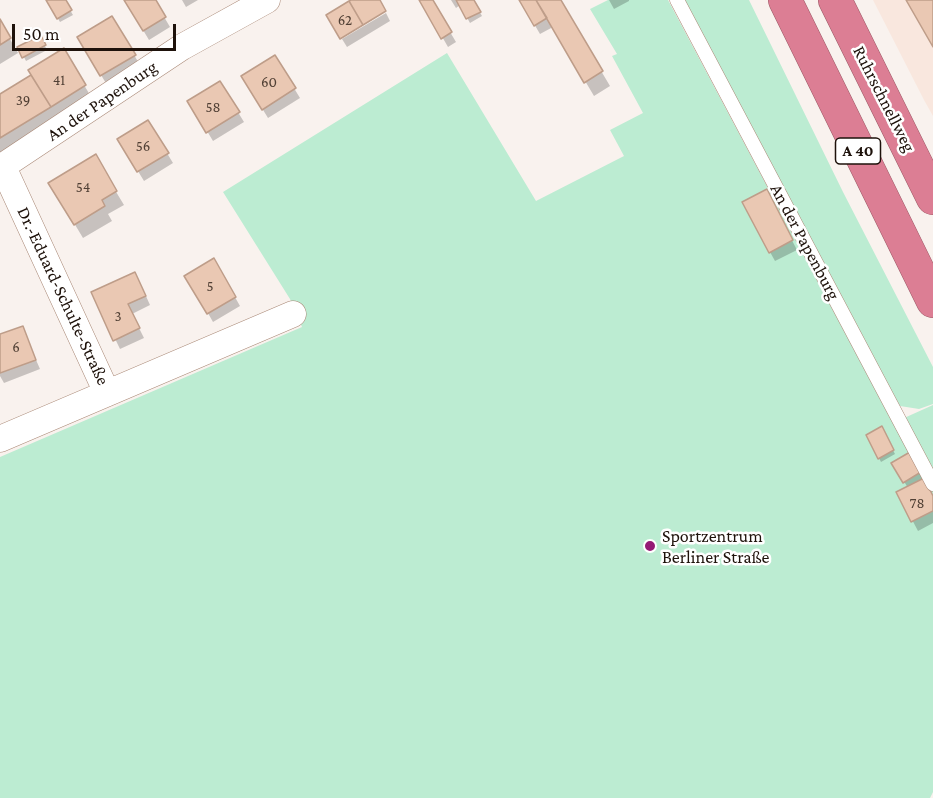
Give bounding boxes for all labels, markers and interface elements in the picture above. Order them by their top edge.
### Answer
house number: 62 [338,11,352,29]
scale bar [15,12,178,50]
text: 50 m [23,24,60,44]
street label: Ruhrschnellweg [848,42,920,156]
street label: An der Papenburg [43,56,161,146]
house number: 41 [53,71,65,89]
house number: 60 [261,73,277,91]
house number: 39 [16,91,30,109]
house number: 58 [205,98,221,116]
house number: 56 [136,137,150,155]
road number: A 40 [836,138,880,164]
house number: 54 [76,178,90,196]
street label: An der Papenburg [765,180,845,304]
street label: Dr.-Eduard-Schulte-Straße [12,203,114,389]
house number: 5 [206,277,214,295]
house number: 3 [114,307,122,325]
house number: 6 [12,338,20,356]
house number: 78 [910,494,924,512]
place label: Sportzentrum Berliner Straße [662,525,770,568]
marker: Sportzentrum Berliner Straße [643,539,657,553]

